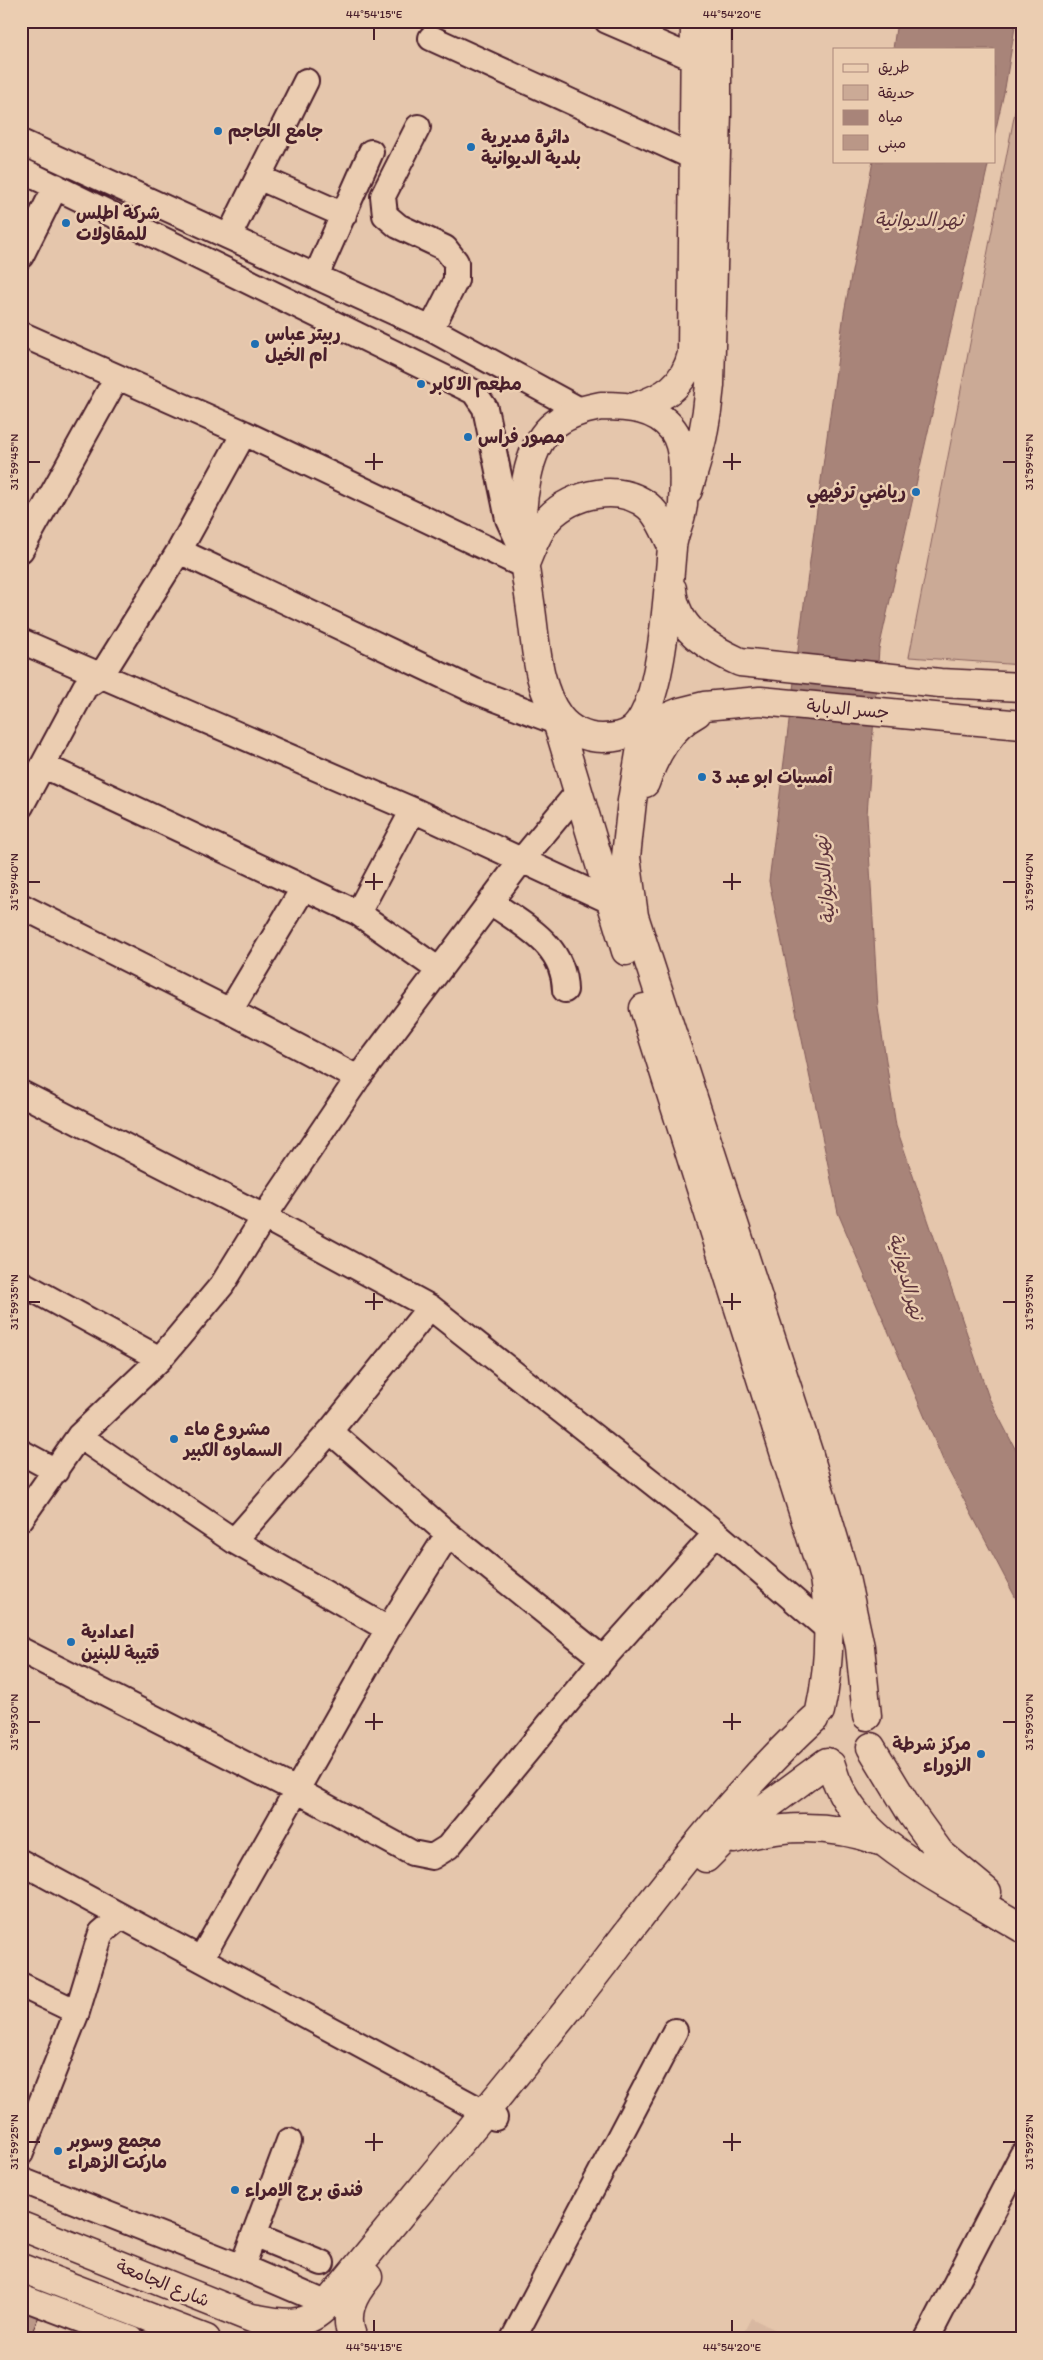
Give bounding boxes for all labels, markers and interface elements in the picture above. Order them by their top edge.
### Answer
text: 44°54'15"E [346,7,403,21]
text: 44°54'20"E [703,7,762,21]
legend [833,48,996,162]
text: طريق [878,58,910,76]
text: حديقة [878,84,915,102]
text: مياه [878,108,903,126]
place label: جامع الحاجم [228,120,323,145]
marker: جامع الحاجم [212,125,224,137]
place label: دائرة مديرية بلدية الديوانية [481,126,581,169]
text: مبنى [878,134,906,153]
marker: دائرة مديرية بلدية الديوانية [465,141,477,153]
place label: شركة اطلس للمقاولات [76,202,160,245]
water label: نهر الديوانية [875,208,965,231]
marker: شركة اطلس للمقاولات [60,217,72,229]
place label: ربيتر عباس ام الخيل [265,323,341,369]
marker: ربيتر عباس ام الخيل [249,338,261,350]
place label: مطعم الاكابر [429,373,522,398]
marker: مطعم الاكابر [415,378,427,390]
place label: مصور فراس [478,426,565,448]
marker: مصور فراس [462,431,474,443]
text: 31°59'45"N [7,434,21,490]
text: 31°59'45"N [1022,434,1036,490]
place label: رياضي ترفيهي [807,481,906,508]
marker: رياضي ترفيهي [910,486,922,498]
street label: جسر الدبابة [806,694,890,724]
place label: أمسيات ابو عبد 3 [712,766,833,788]
marker: أمسيات ابو عبد 3 [696,771,708,783]
water label: نهر الديوانية [809,833,840,925]
text: 31°59'40"N [7,853,21,911]
text: 31°59'40"N [1022,853,1036,911]
water label: نهر الديوانية [884,1230,930,1324]
text: 31°59'35"N [7,1274,21,1330]
text: 31°59'35"N [1022,1274,1036,1330]
place label: مشروع ماء السماوه الكبير [182,1418,282,1461]
marker: مشروع ماء السماوه الكبير [168,1433,180,1445]
place label: اعدادية قتيبة للبنين [81,1621,160,1664]
marker: اعدادية قتيبة للبنين [65,1636,77,1648]
text: 31°59'30"N [7,1694,21,1750]
text: 31°59'30"N [1022,1694,1036,1750]
place label: مركز شرطة الزوراء [892,1733,971,1777]
marker: مركز شرطة الزوراء [975,1748,987,1760]
text: 31°59'25"N [7,2114,21,2170]
text: 31°59'25"N [1022,2114,1036,2170]
place label: مجمع وسوبر ماركت الزهراء [66,2130,167,2173]
marker: مجمع وسوبر ماركت الزهراء [52,2145,64,2157]
place label: فندق برج الامراء [245,2179,363,2201]
marker: فندق برج الامراء [229,2184,241,2196]
street label: شارع الجامعة [113,2254,213,2313]
text: 44°54'15"E [346,2340,403,2354]
text: 44°54'20"E [703,2340,762,2354]

